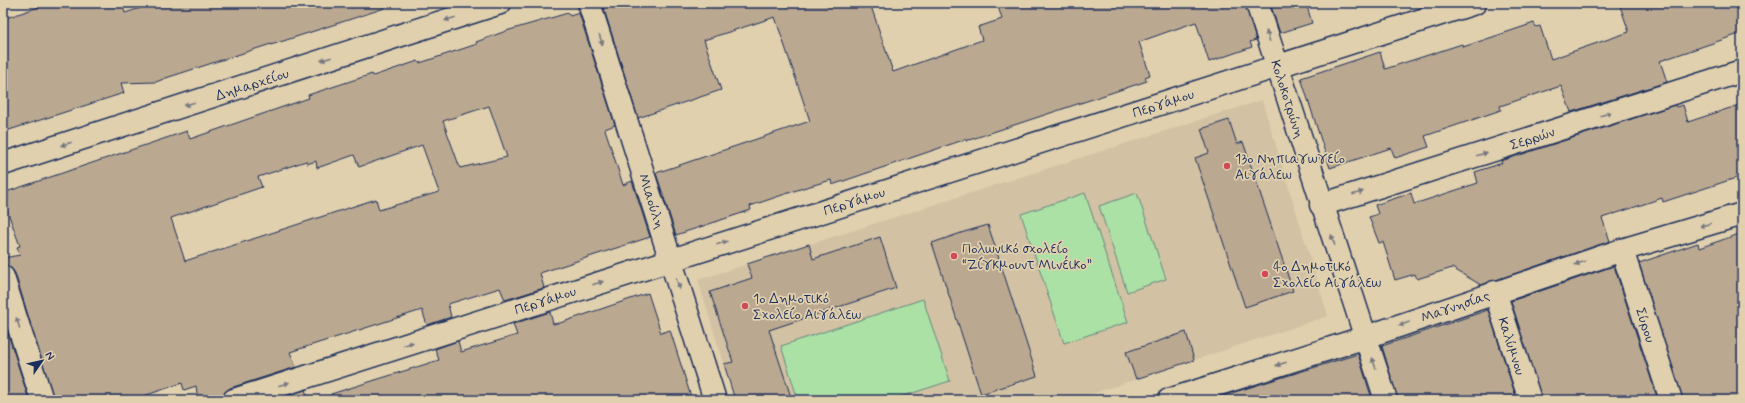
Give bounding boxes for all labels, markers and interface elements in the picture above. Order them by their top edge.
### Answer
one-way arrow [444,17,456,23]
one-way arrow [1265,30,1271,42]
one-way arrow [598,34,604,46]
one-way arrow [320,57,332,63]
street label: Κολοκοτρώνη [1266,58,1308,141]
street label: Δημαρχείου [213,65,291,105]
street label: Περγάμου [1130,86,1197,122]
one-way arrow [183,101,195,107]
one-way arrow [1601,111,1613,117]
street label: Σερρών [1508,123,1557,155]
one-way arrow [59,141,71,147]
place label: 13ο Νηπιαγωγείο Αιγάλεω [1235,150,1345,184]
one-way arrow [1477,150,1489,156]
marker: 13ο Νηπιαγωγείο Αιγάλεω [1222,161,1232,171]
street label: Μιαούλη [634,171,668,231]
street label: Περγάμου [821,184,888,220]
one-way arrow [1353,190,1365,196]
one-way arrow [1698,222,1710,228]
one-way arrow [1330,233,1336,245]
one-way arrow [716,240,728,246]
place label: Πολωνικό σχολείο “Ζίγκμουντ Μινέικο” [962,240,1092,274]
marker: Πολωνικό σχολείο “Ζίγκμουντ Μινέικο” [949,251,959,261]
place label: 4ο Δημοτικό Σχολείο Αιγάλεω [1273,258,1381,292]
one-way arrow [1574,261,1586,267]
marker: 4ο Δημοτικό Σχολείο Αιγάλεω [1260,269,1270,279]
one-way arrow [675,278,681,290]
one-way arrow [593,280,605,286]
street label: Περγάμου [512,283,579,319]
street label: Μαγνησίας [1419,287,1492,327]
place label: 1ο Δημοτικό Σχολείο Αιγάλεω [753,290,861,324]
marker: 1ο Δημοτικό Σχολείο Αιγάλεω [740,301,750,311]
street label: Σύρου [1631,306,1659,345]
street label: Καλύμνου [1493,315,1529,378]
one-way arrow [15,317,21,329]
one-way arrow [1398,321,1410,327]
north arrow [22,341,62,381]
one-way arrow [402,341,414,347]
text: N [42,349,57,363]
one-way arrow [1371,357,1377,369]
one-way arrow [1275,361,1287,367]
one-way arrow [278,381,290,387]

